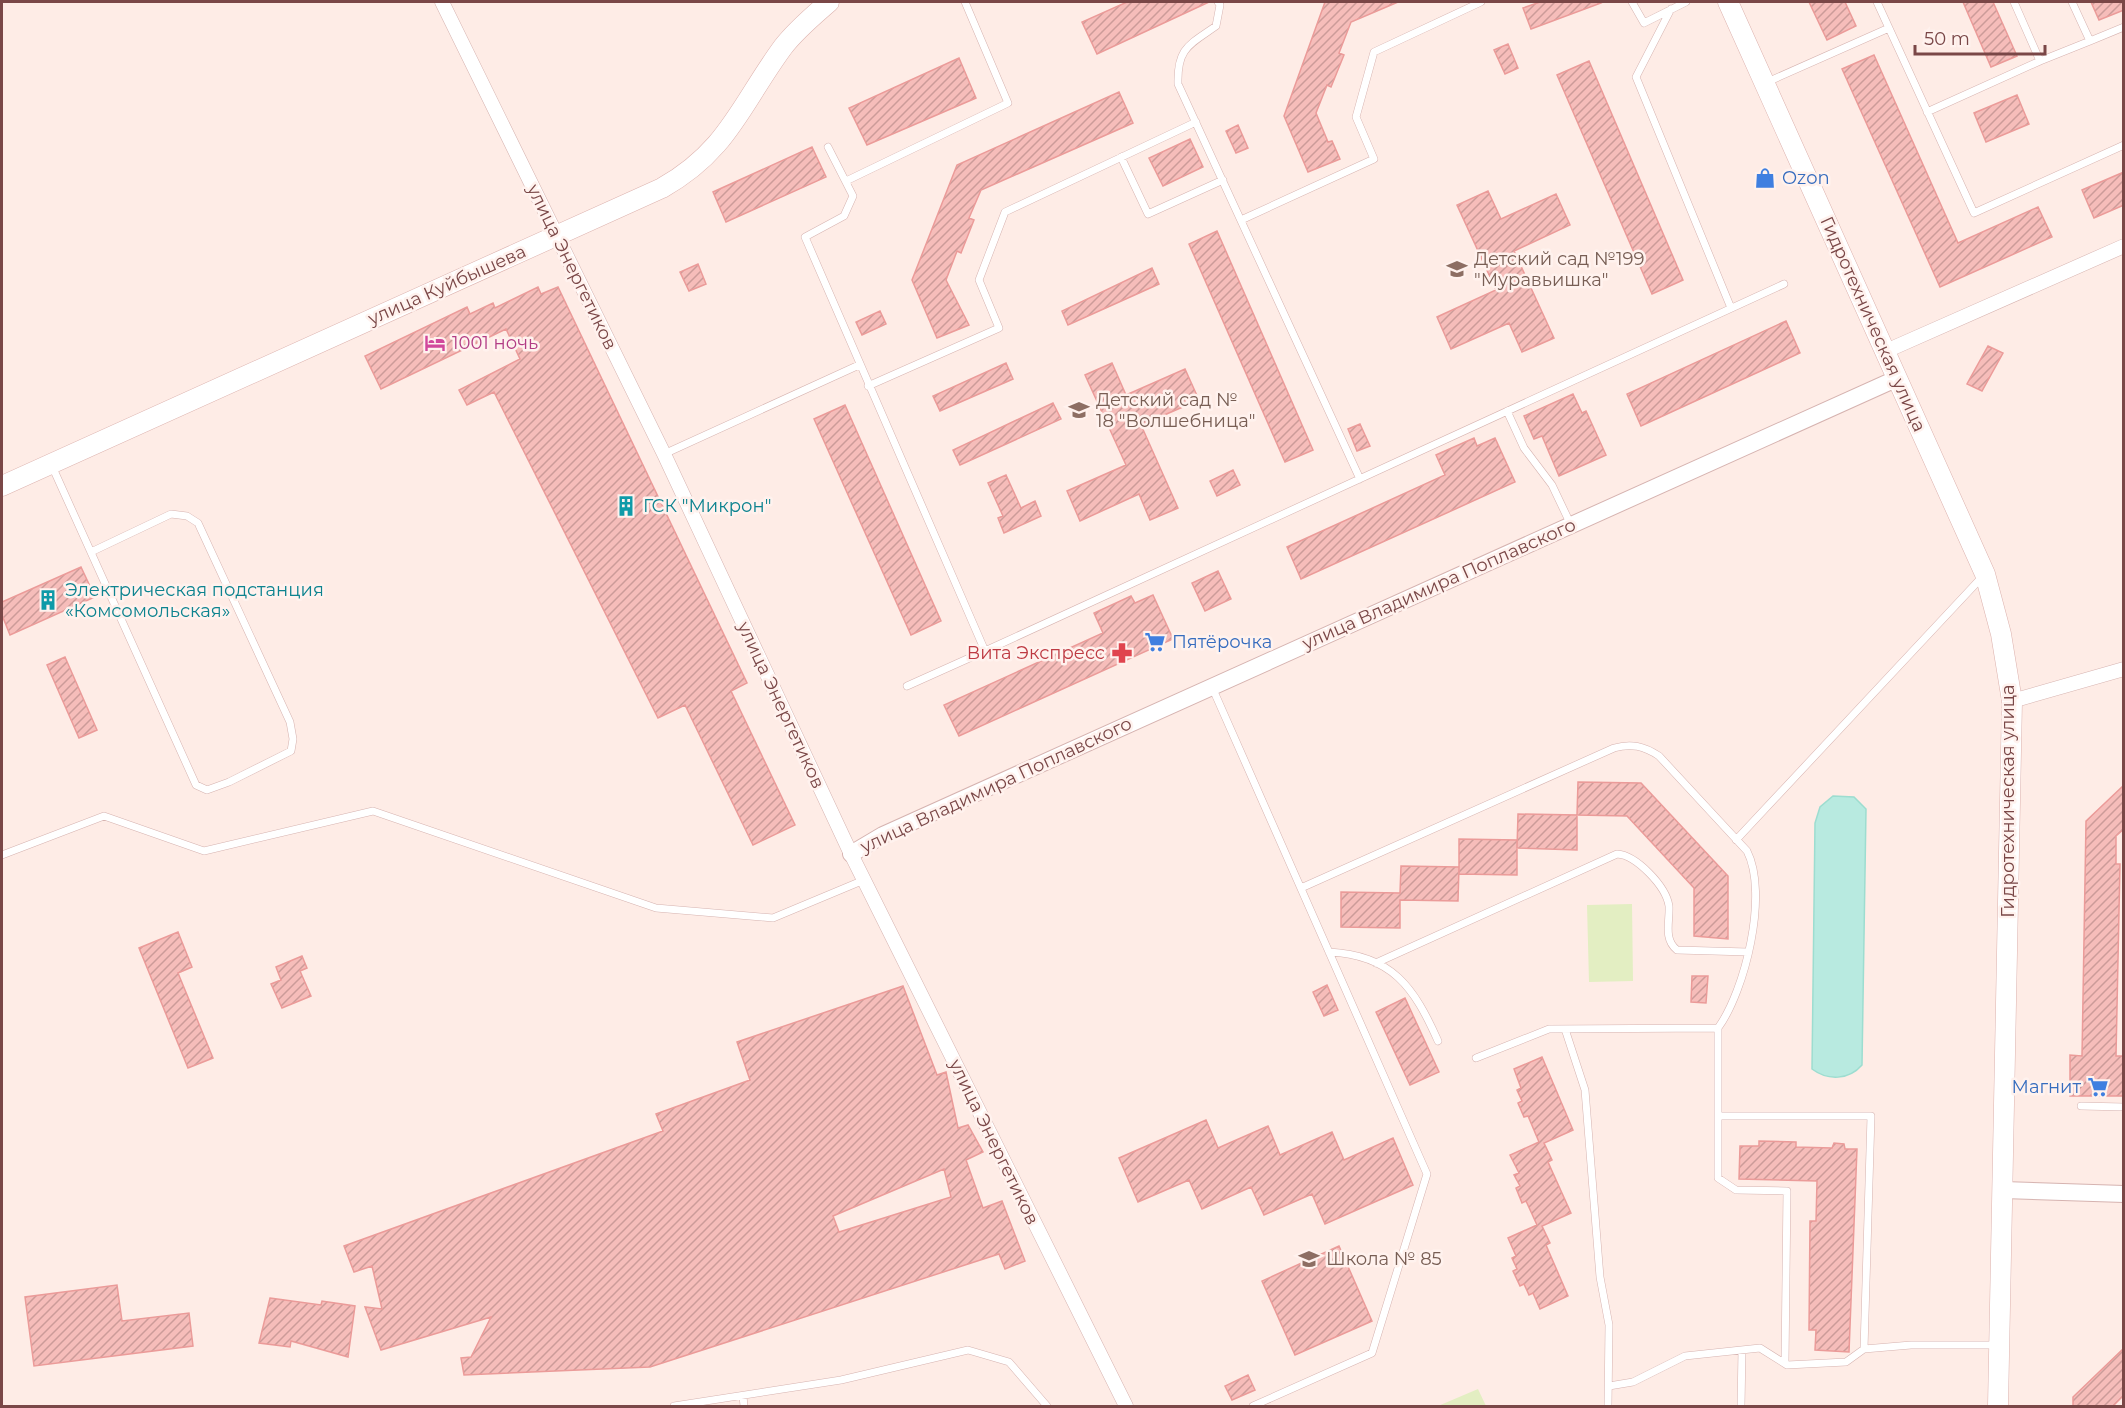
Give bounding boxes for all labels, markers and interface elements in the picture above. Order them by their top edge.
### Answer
scale bar [1915,18,2046,56]
text: 50 m [1924,28,1970,50]
shop icon: Ozon [1753,166,1777,190]
place label: Ozon [1782,167,1830,189]
street label: улица Энергетиков [522,180,622,353]
street label: Гидротехническая улица [1816,213,1930,435]
street label: улица Куйбышева [364,240,529,330]
place label: Детский сад №199 "Муравьишка" [1474,248,1645,291]
school or university icon: Детский сад №199 "Муравьишка" [1445,257,1469,281]
hotel icon: 1001 ночь [423,331,447,355]
place label: 1001 ночь [452,332,538,354]
place label: Детский сад № 18 "Волшебница" [1096,389,1255,432]
school or university icon: Детский сад № 18 "Волшебница" [1067,398,1091,422]
building icon: ГСК "Микрон" [614,494,638,518]
place label: ГСК "Микрон" [643,495,771,517]
street label: улица Владимира Поплавского [1298,514,1579,655]
place label: Электрическая подстанция «Комсомольская» [65,579,324,622]
building icon: Электрическая подстанция «Комсомольская» [36,588,60,612]
street label: улица Энергетиков [732,617,829,792]
supermarket icon: Пятёрочка [1143,630,1167,654]
place label: Пятёрочка [1172,631,1272,653]
pharmacy icon: Вита Экспресс [1110,641,1134,665]
place label: Вита Экспресс [967,642,1105,664]
street label: Гидротехническая улица [1997,684,2019,918]
street label: улица Владимира Поплавского [856,712,1135,858]
street label: улица Энергетиков [944,1055,1044,1228]
supermarket icon: Магнит [2086,1075,2110,1099]
place label: Магнит [2012,1076,2081,1098]
school or university icon: Школа № 85 [1297,1247,1321,1271]
place label: Школа № 85 [1326,1248,1442,1270]

